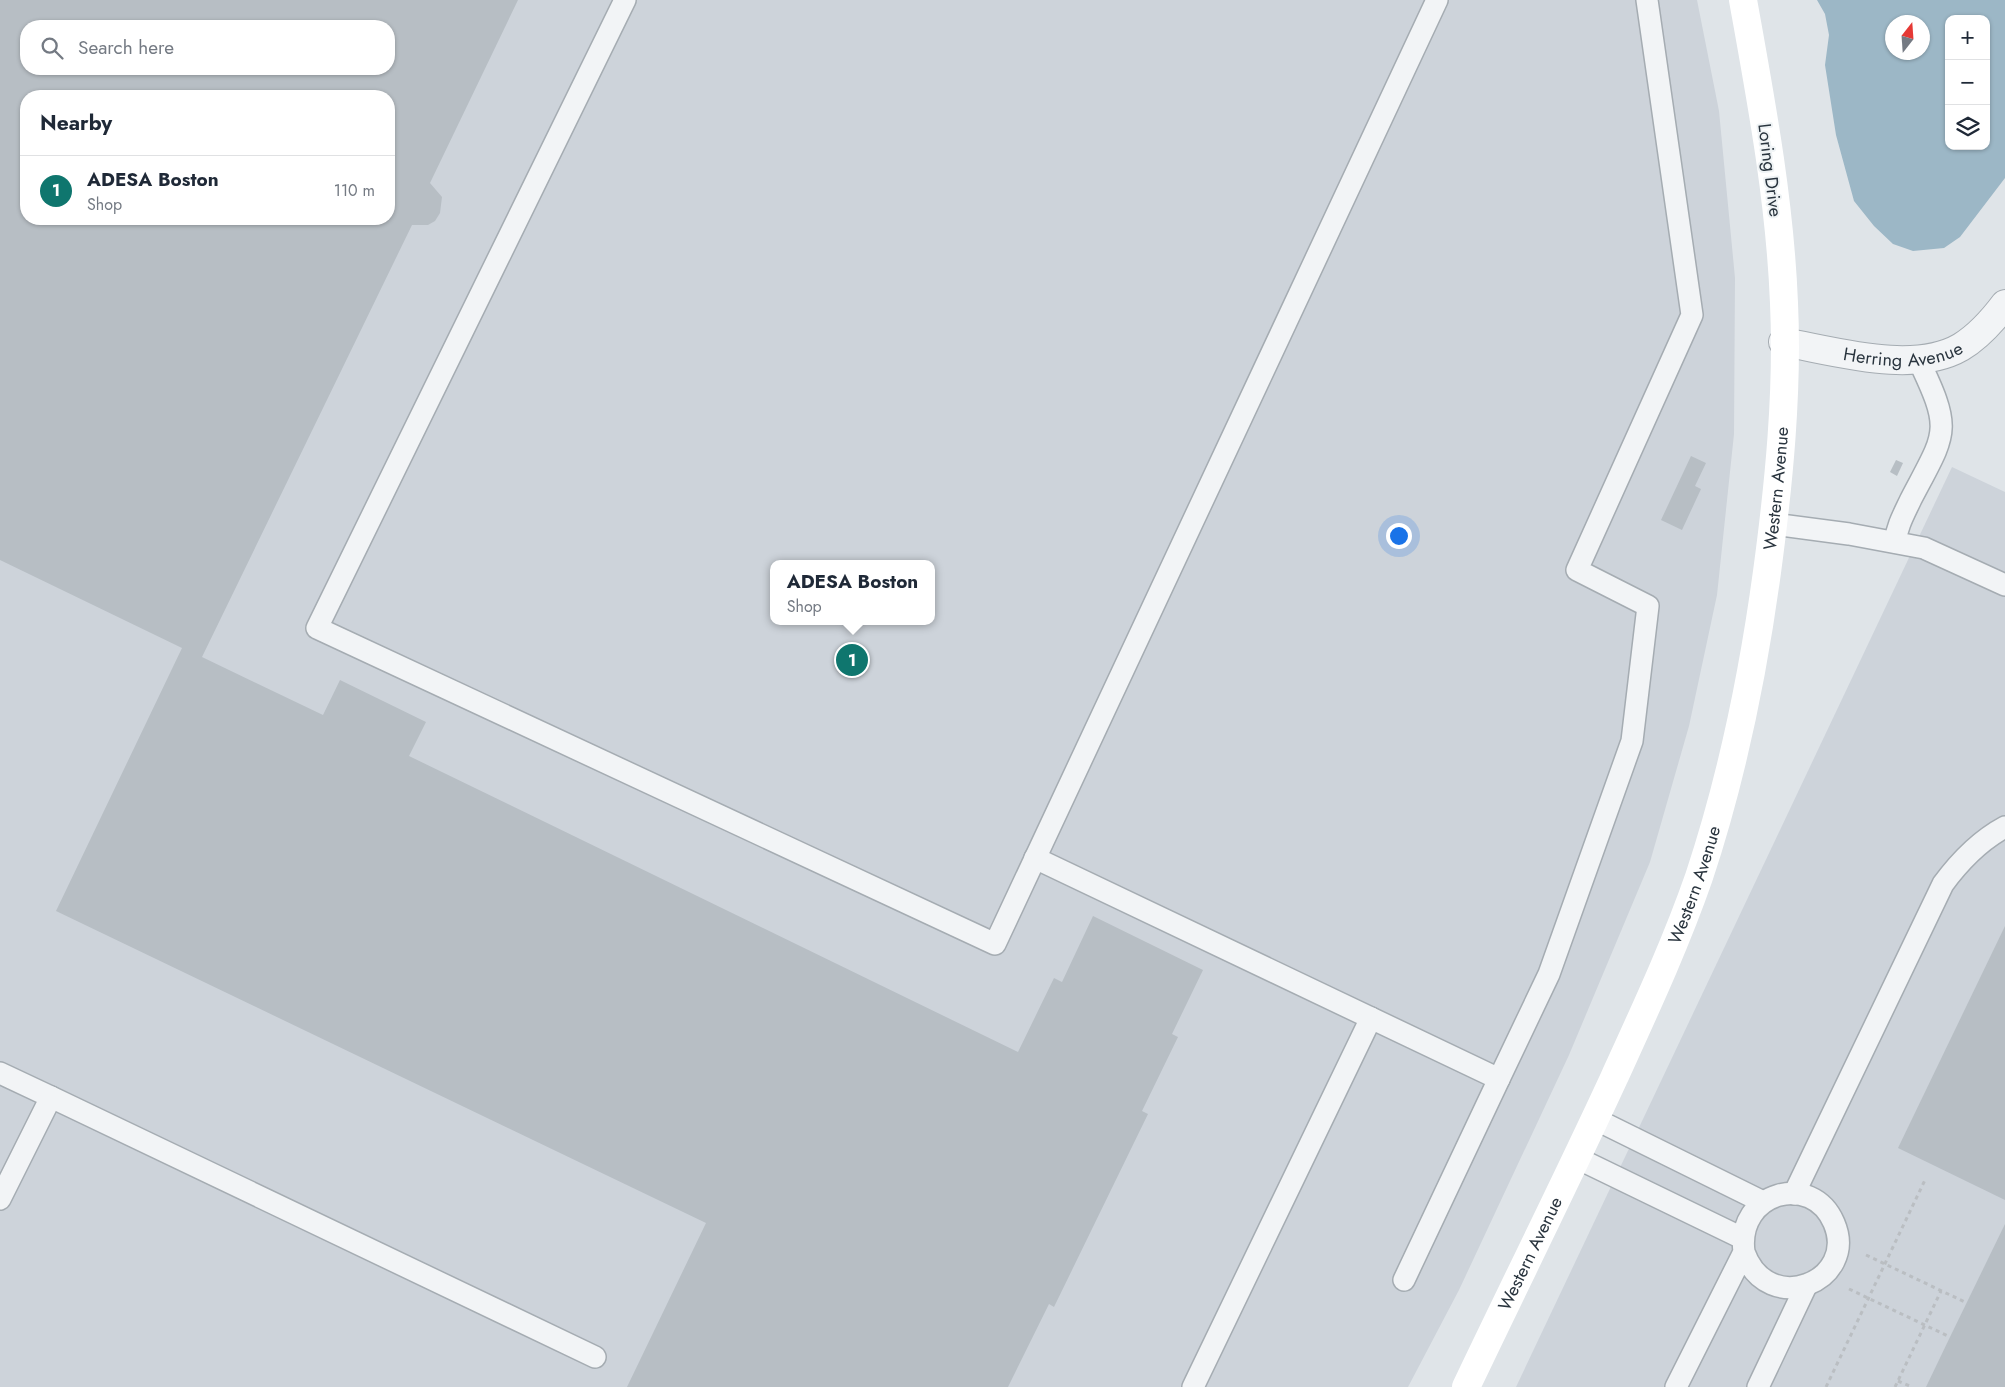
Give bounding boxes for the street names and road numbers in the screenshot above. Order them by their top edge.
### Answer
street label: Loring Drive [1751,122,1789,218]
street label: Herring Avenue [1841,335,1967,373]
street label: Western Avenue [1757,426,1795,552]
street label: Western Avenue [1662,823,1727,948]
street label: Western Avenue [1492,1192,1569,1315]

